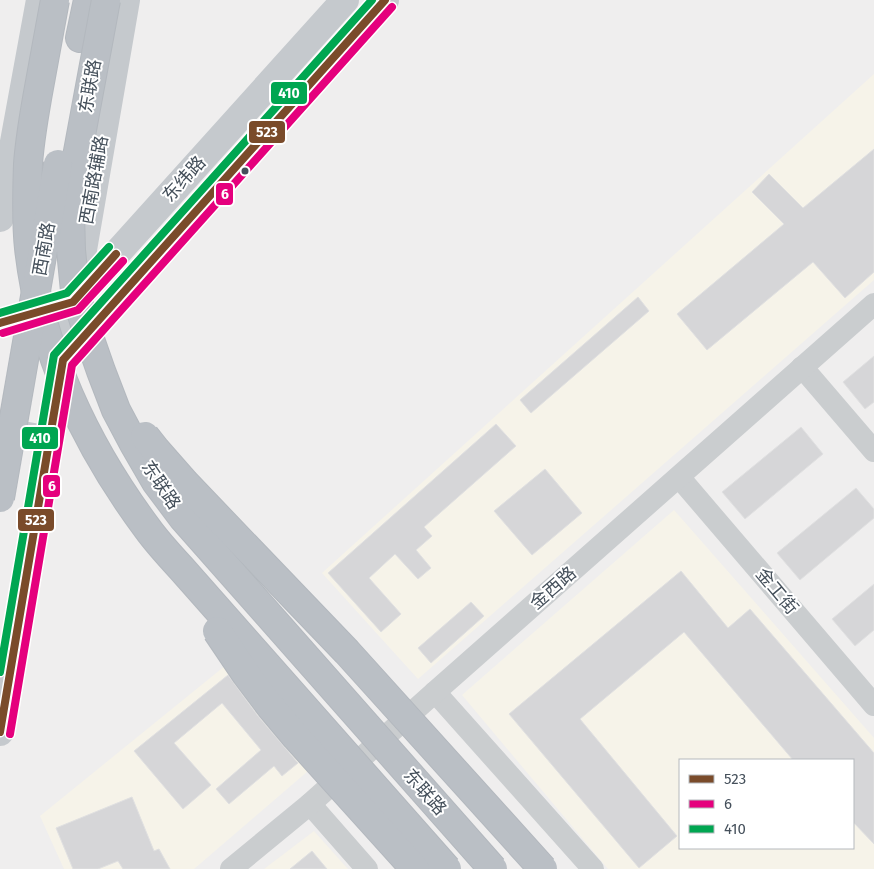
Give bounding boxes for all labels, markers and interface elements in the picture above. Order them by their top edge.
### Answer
street label: 东联路 [74,58,106,114]
line badge: 410 [270,81,308,105]
text: 410 [278,85,300,102]
line badge: 523 [248,120,286,144]
text: 523 [256,124,278,141]
street label: 西南路辅路 [75,134,113,226]
street label: 东纬路 [158,152,210,206]
unlabelled marker [240,166,250,176]
line badge: 6 [215,182,234,206]
text: 6 [221,186,229,203]
street label: 西南路 [28,221,60,277]
line badge: 410 [21,426,59,450]
text: 410 [29,430,51,447]
street label: 东联路 [137,456,185,514]
line badge: 6 [42,474,61,498]
text: 6 [48,478,56,495]
line badge: 523 [17,508,55,532]
text: 523 [25,512,47,529]
street label: 金西路 [525,562,581,614]
street label: 金工街 [751,563,803,619]
legend [679,759,854,849]
street label: 东联路 [399,764,451,820]
text: 523 [724,770,746,788]
text: 6 [724,795,732,813]
text: 410 [724,820,746,838]

